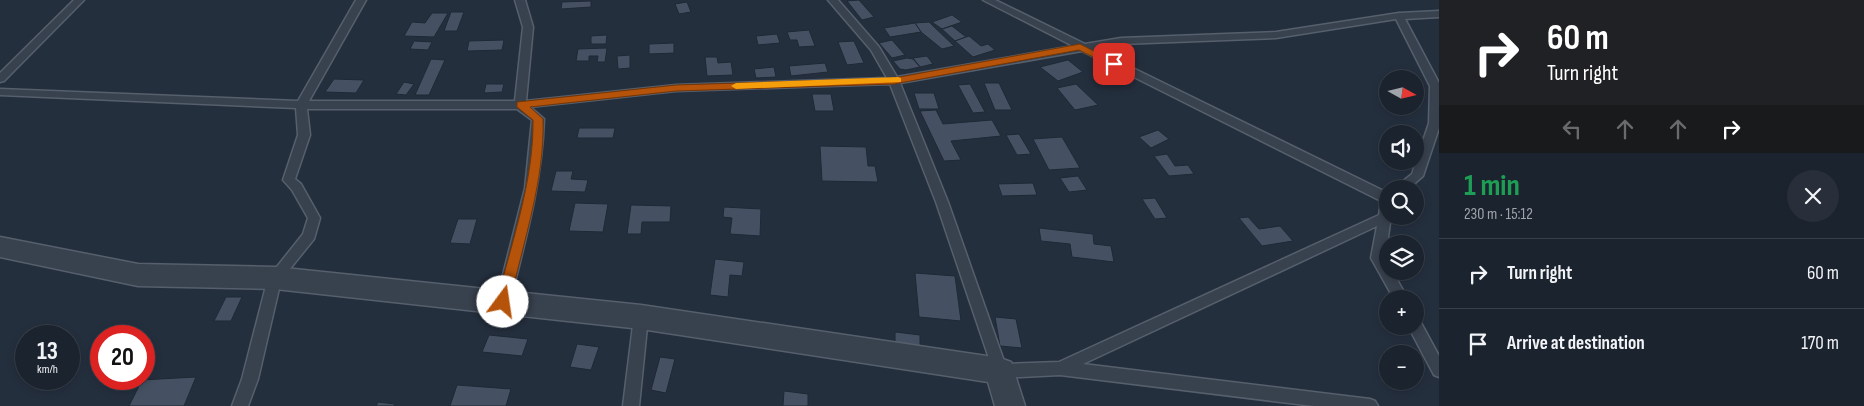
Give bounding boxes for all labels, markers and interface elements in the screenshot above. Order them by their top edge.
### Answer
text: 60 m [1547,17,1609,60]
icon: right [1464,20,1529,85]
pin [1093,43,1135,85]
icon: arrive [1100,50,1128,78]
text: Turn right [1547,60,1618,87]
north arrow [1379,70,1424,115]
map controls [1379,70,1424,390]
icon: left [1558,115,1586,143]
icon: ahead [1611,115,1639,143]
icon: ahead [1664,115,1692,143]
icon: right [1717,115,1745,143]
button: sound [1379,125,1424,170]
text: 1 min [1464,168,1520,204]
button: close [1787,170,1839,222]
button: search [1379,180,1424,225]
text: 230 m · 15:12 [1464,205,1533,224]
button: layers [1379,235,1424,280]
icon: right [1464,260,1492,288]
text: Turn right [1507,262,1572,285]
text: 60 m [1807,262,1839,285]
position arrow [476,275,528,327]
button: + [1379,290,1424,335]
speed limit sign: 20 [90,325,155,390]
icon: arrive [1464,330,1492,358]
text: Arrive at destination [1507,332,1645,355]
text: 170 m [1801,332,1839,355]
text: 13 [37,336,58,367]
button: − [1379,345,1424,390]
text: km/h [37,362,58,377]

